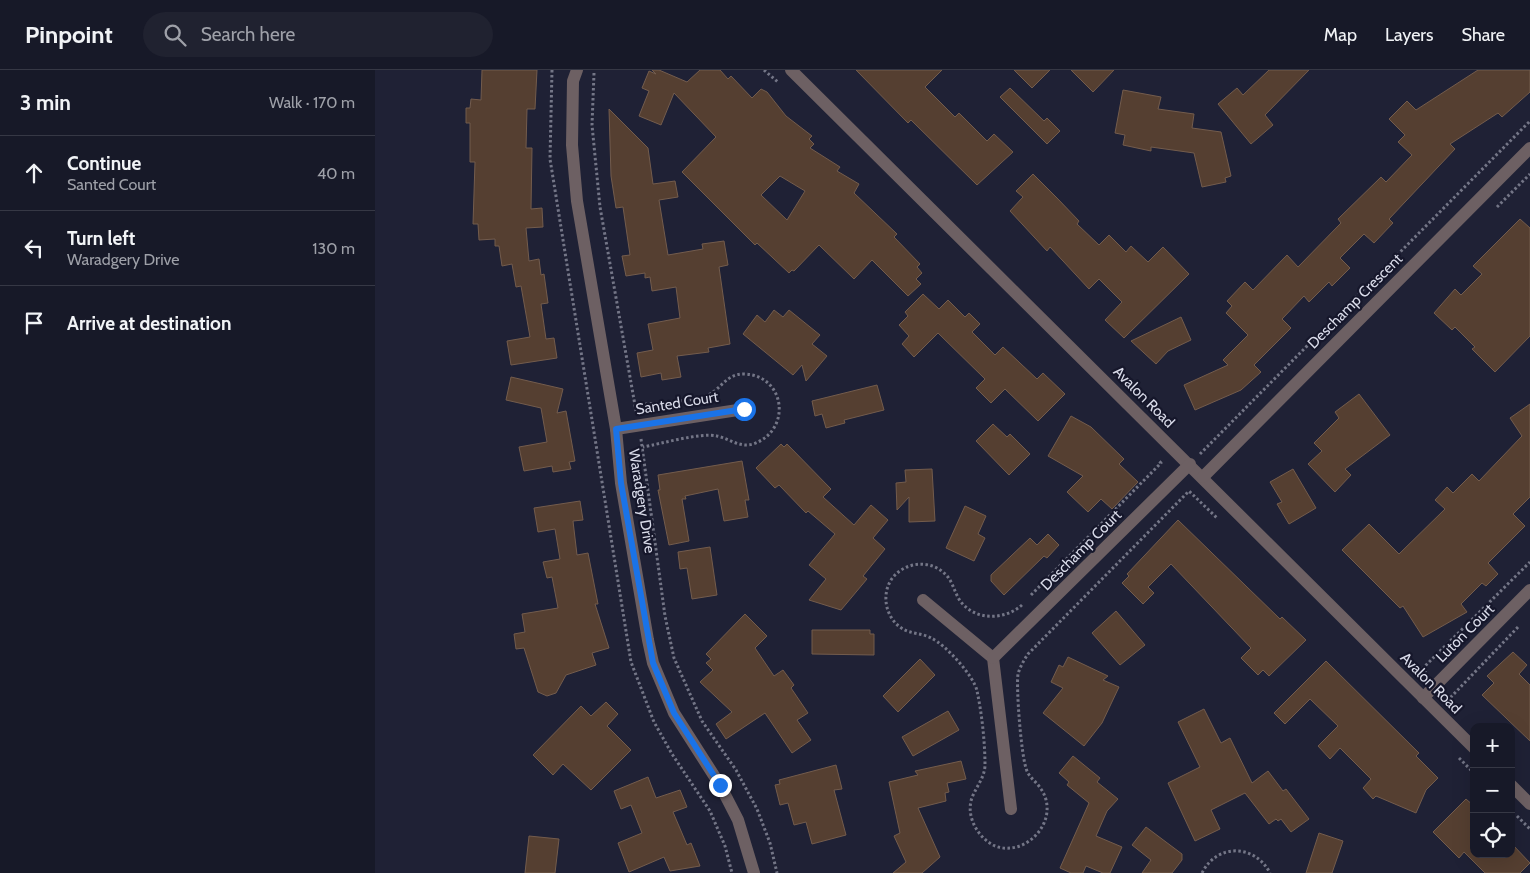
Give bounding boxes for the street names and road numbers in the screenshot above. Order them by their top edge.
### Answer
street label: Deschamp Crescent [1304,250,1406,352]
street label: Avalon Road [1110,363,1178,431]
street label: Santed Court [634,388,720,418]
street label: Waradgery Drive [625,448,659,555]
street label: Deschamp Court [1037,506,1125,594]
street label: Luton Court [1432,600,1498,666]
street label: Avalon Road [1397,649,1465,717]

